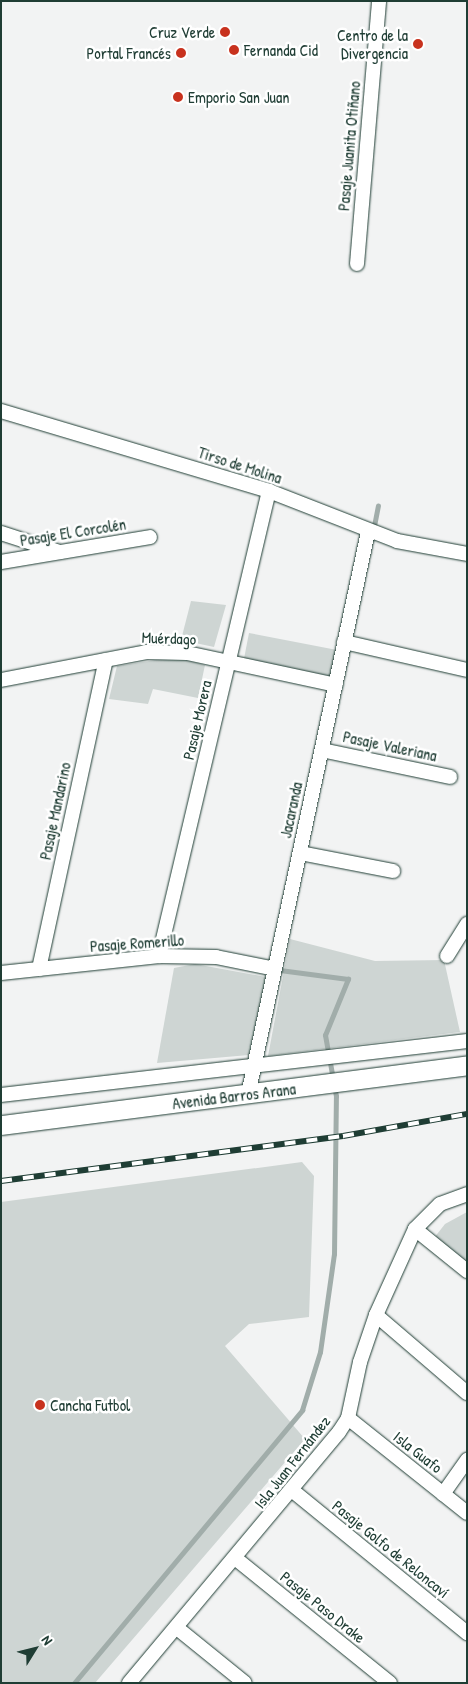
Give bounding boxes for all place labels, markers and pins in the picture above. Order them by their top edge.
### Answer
place label: Cruz Verde [149,22,215,42]
place label: Centro de la Divergencia [337,25,408,63]
marker: Cruz Verde [219,26,231,38]
marker: Centro de la Divergencia [412,38,424,50]
place label: Fernanda Cid [244,40,318,60]
place label: Portal Francés [87,43,171,63]
marker: Fernanda Cid [228,44,240,56]
marker: Portal Francés [175,47,187,59]
place label: Emporio San Juan [188,87,289,107]
marker: Emporio San Juan [172,91,184,103]
place label: Cancha Futbol [50,1395,130,1415]
marker: Cancha Futbol [34,1399,46,1411]

